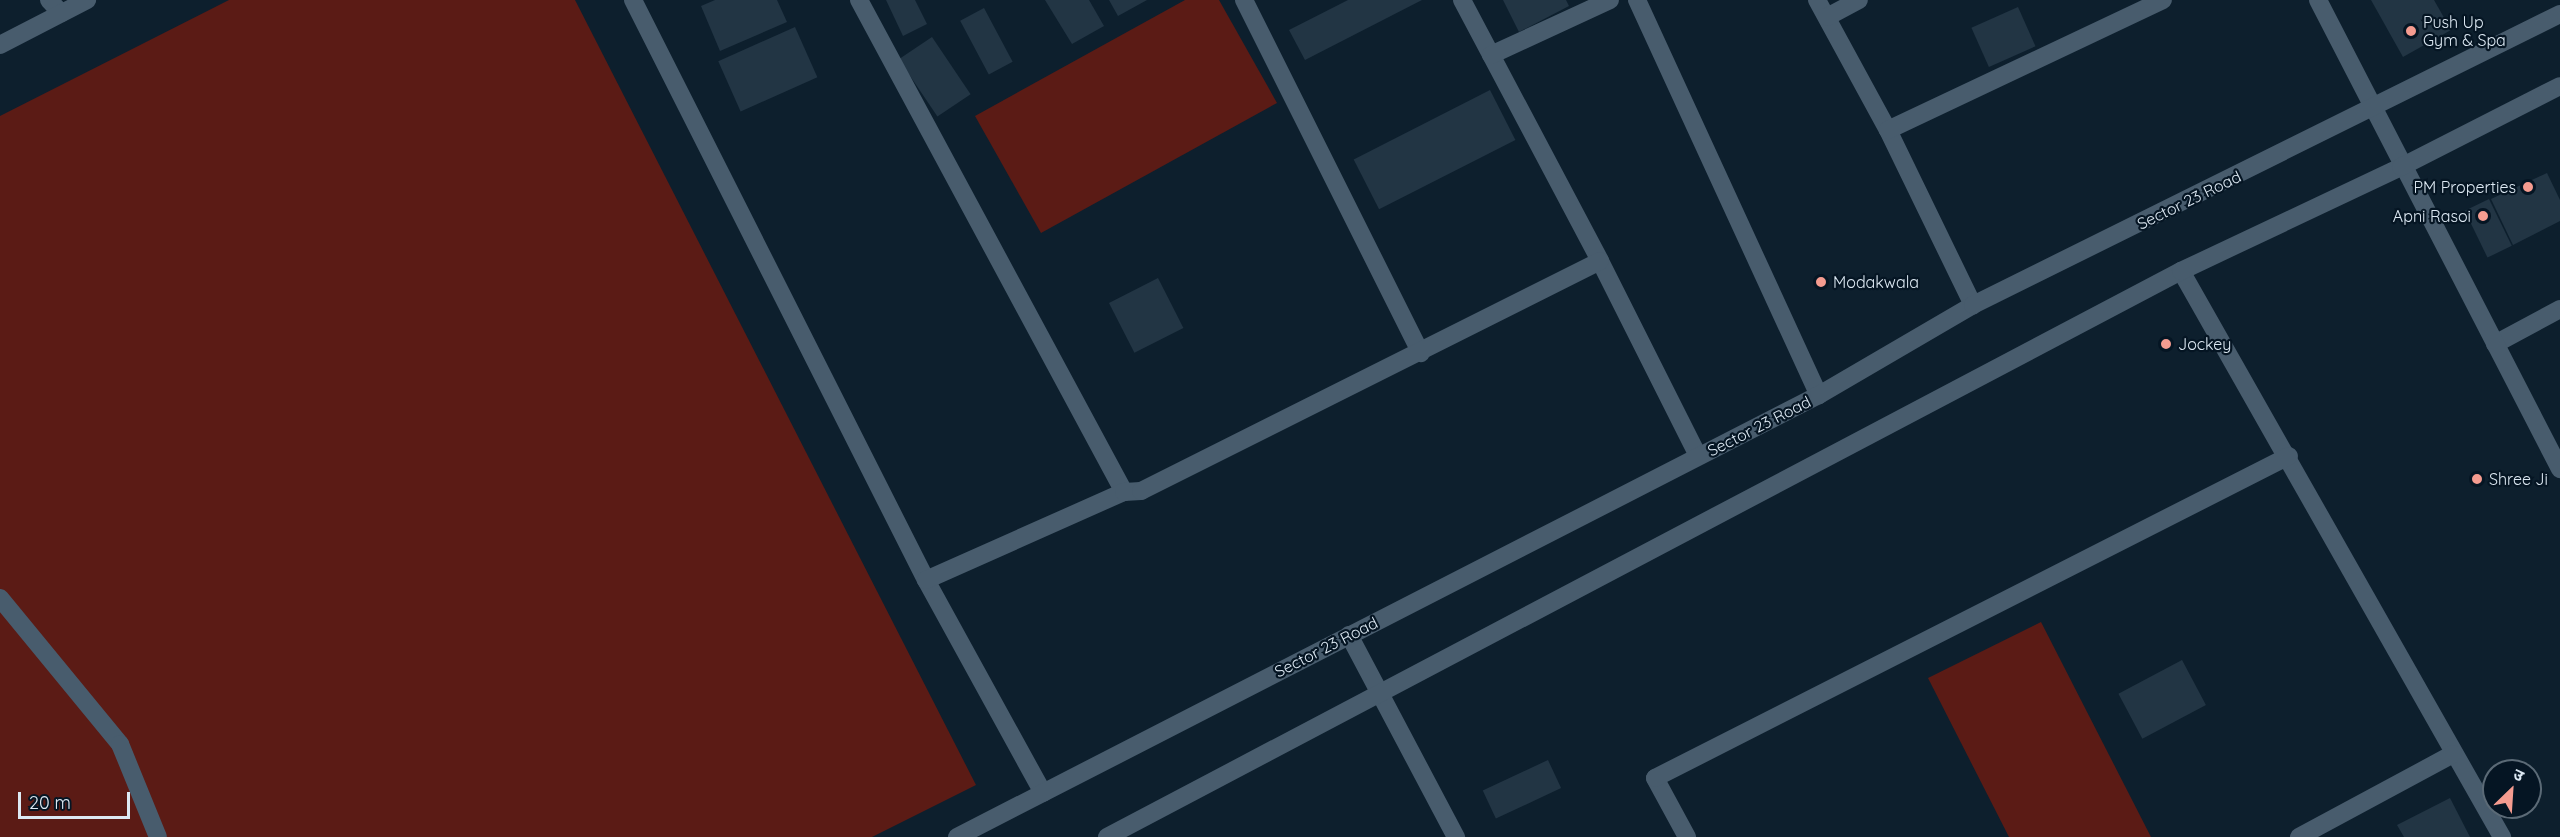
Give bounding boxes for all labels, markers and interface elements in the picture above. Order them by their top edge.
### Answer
place label: Push Up Gym & Spa [2423,12,2506,50]
marker: Push Up Gym & Spa [2404,24,2418,38]
street label: Sector 23 Road [2134,167,2244,233]
place label: PM Properties [2414,177,2516,197]
marker: PM Properties [2521,180,2535,194]
place label: Apni Rasoi [2393,206,2471,226]
marker: Apni Rasoi [2476,209,2490,223]
place label: Modakwala [1833,272,1919,292]
marker: Modakwala [1814,275,1828,289]
place label: Jockey [2178,334,2231,354]
marker: Jockey [2159,337,2173,351]
street label: Sector 23 Road [1704,392,1814,460]
place label: Shree Ji [2489,469,2548,489]
marker: Shree Ji [2470,472,2484,486]
street label: Sector 23 Road [1271,613,1381,681]
north arrow [2482,759,2542,819]
text: उ [2510,763,2527,786]
scale bar [21,780,134,818]
text: 20 m [29,791,71,814]

